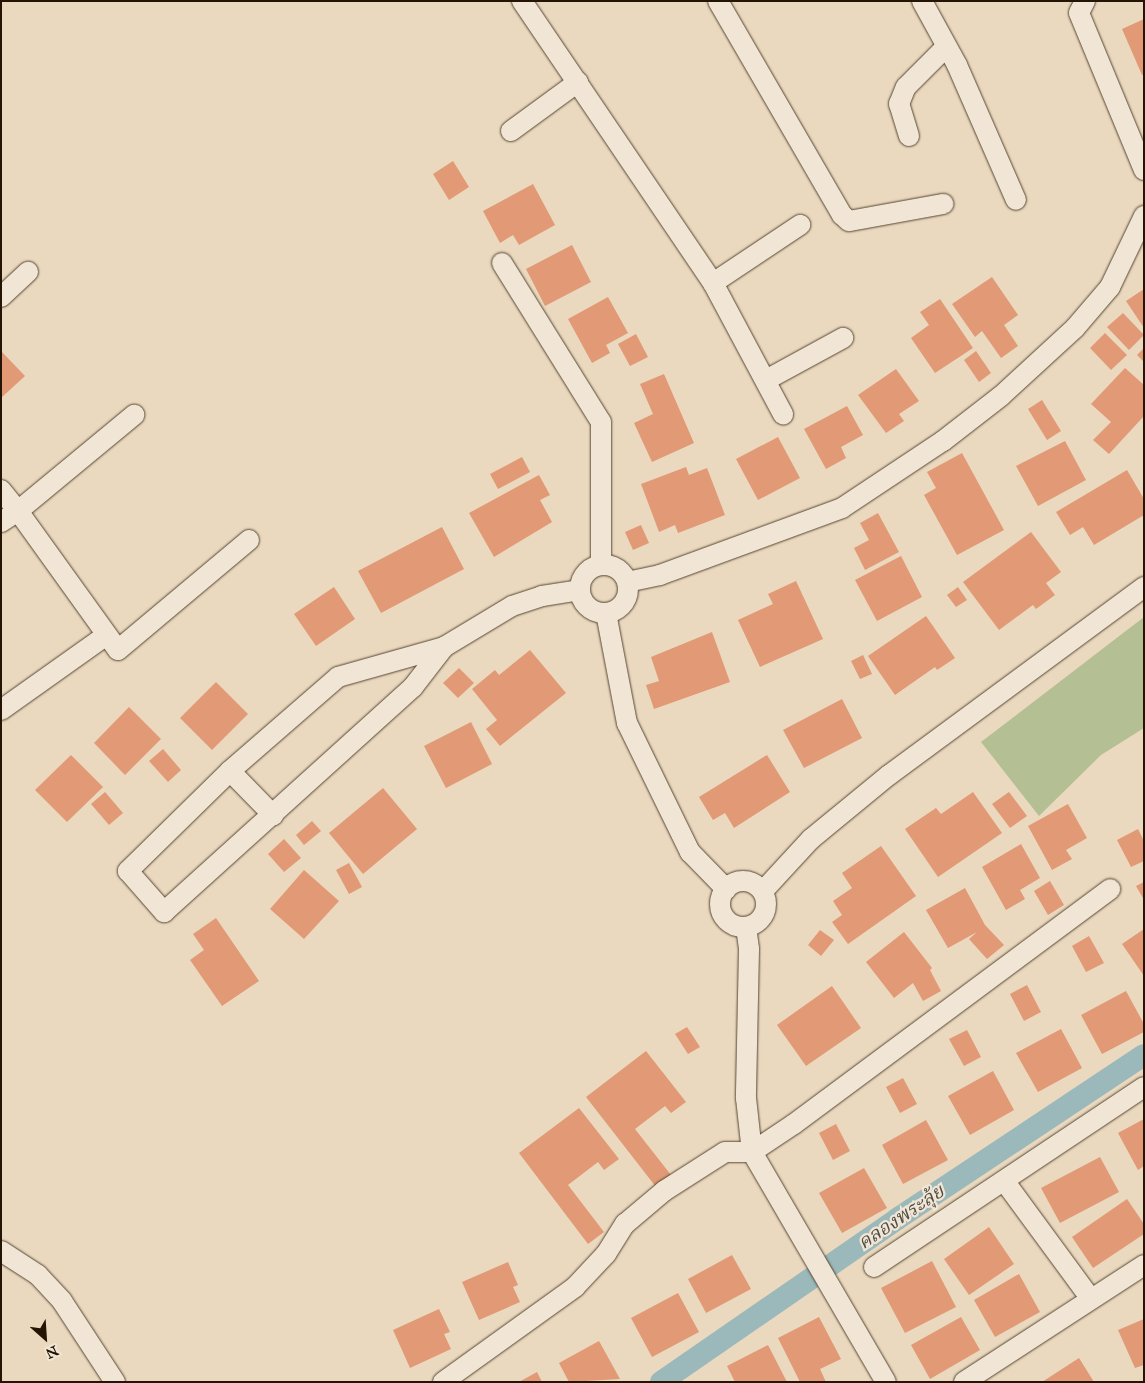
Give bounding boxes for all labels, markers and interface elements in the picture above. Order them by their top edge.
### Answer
water label: คลองพระลุ้ย [854,1180,948,1254]
north arrow [20,1313,70,1363]
text: N [43,1342,61,1362]

